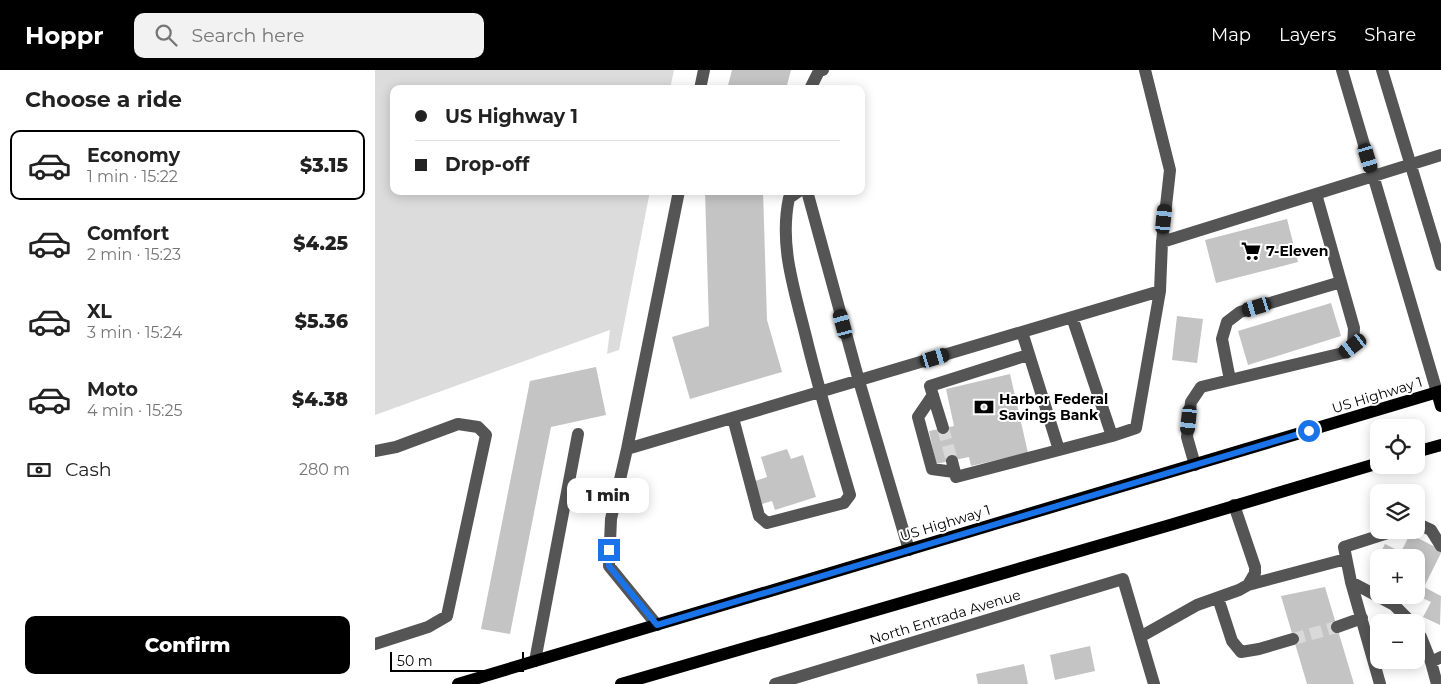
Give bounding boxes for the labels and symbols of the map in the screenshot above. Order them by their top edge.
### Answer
car [1356,141,1379,175]
car [1154,203,1173,235]
supermarket icon: 7-Eleven [1240,240,1262,262]
place label: 7-Eleven [1266,242,1328,260]
car [1240,295,1273,319]
car [831,308,854,340]
car [1336,331,1369,361]
car [918,346,951,370]
street label: US Highway 1 [1330,373,1424,417]
place label: Harbor Federal Savings Bank [999,390,1108,424]
bank icon: Harbor Federal Savings Bank [973,396,995,418]
car [1179,404,1198,436]
route start [1298,420,1320,442]
callout: 1 min [568,478,650,512]
street label: US Highway 1 [898,501,992,545]
route end [598,539,620,561]
street label: North Entrada Avenue [867,585,1023,649]
scale bar [390,649,524,672]

